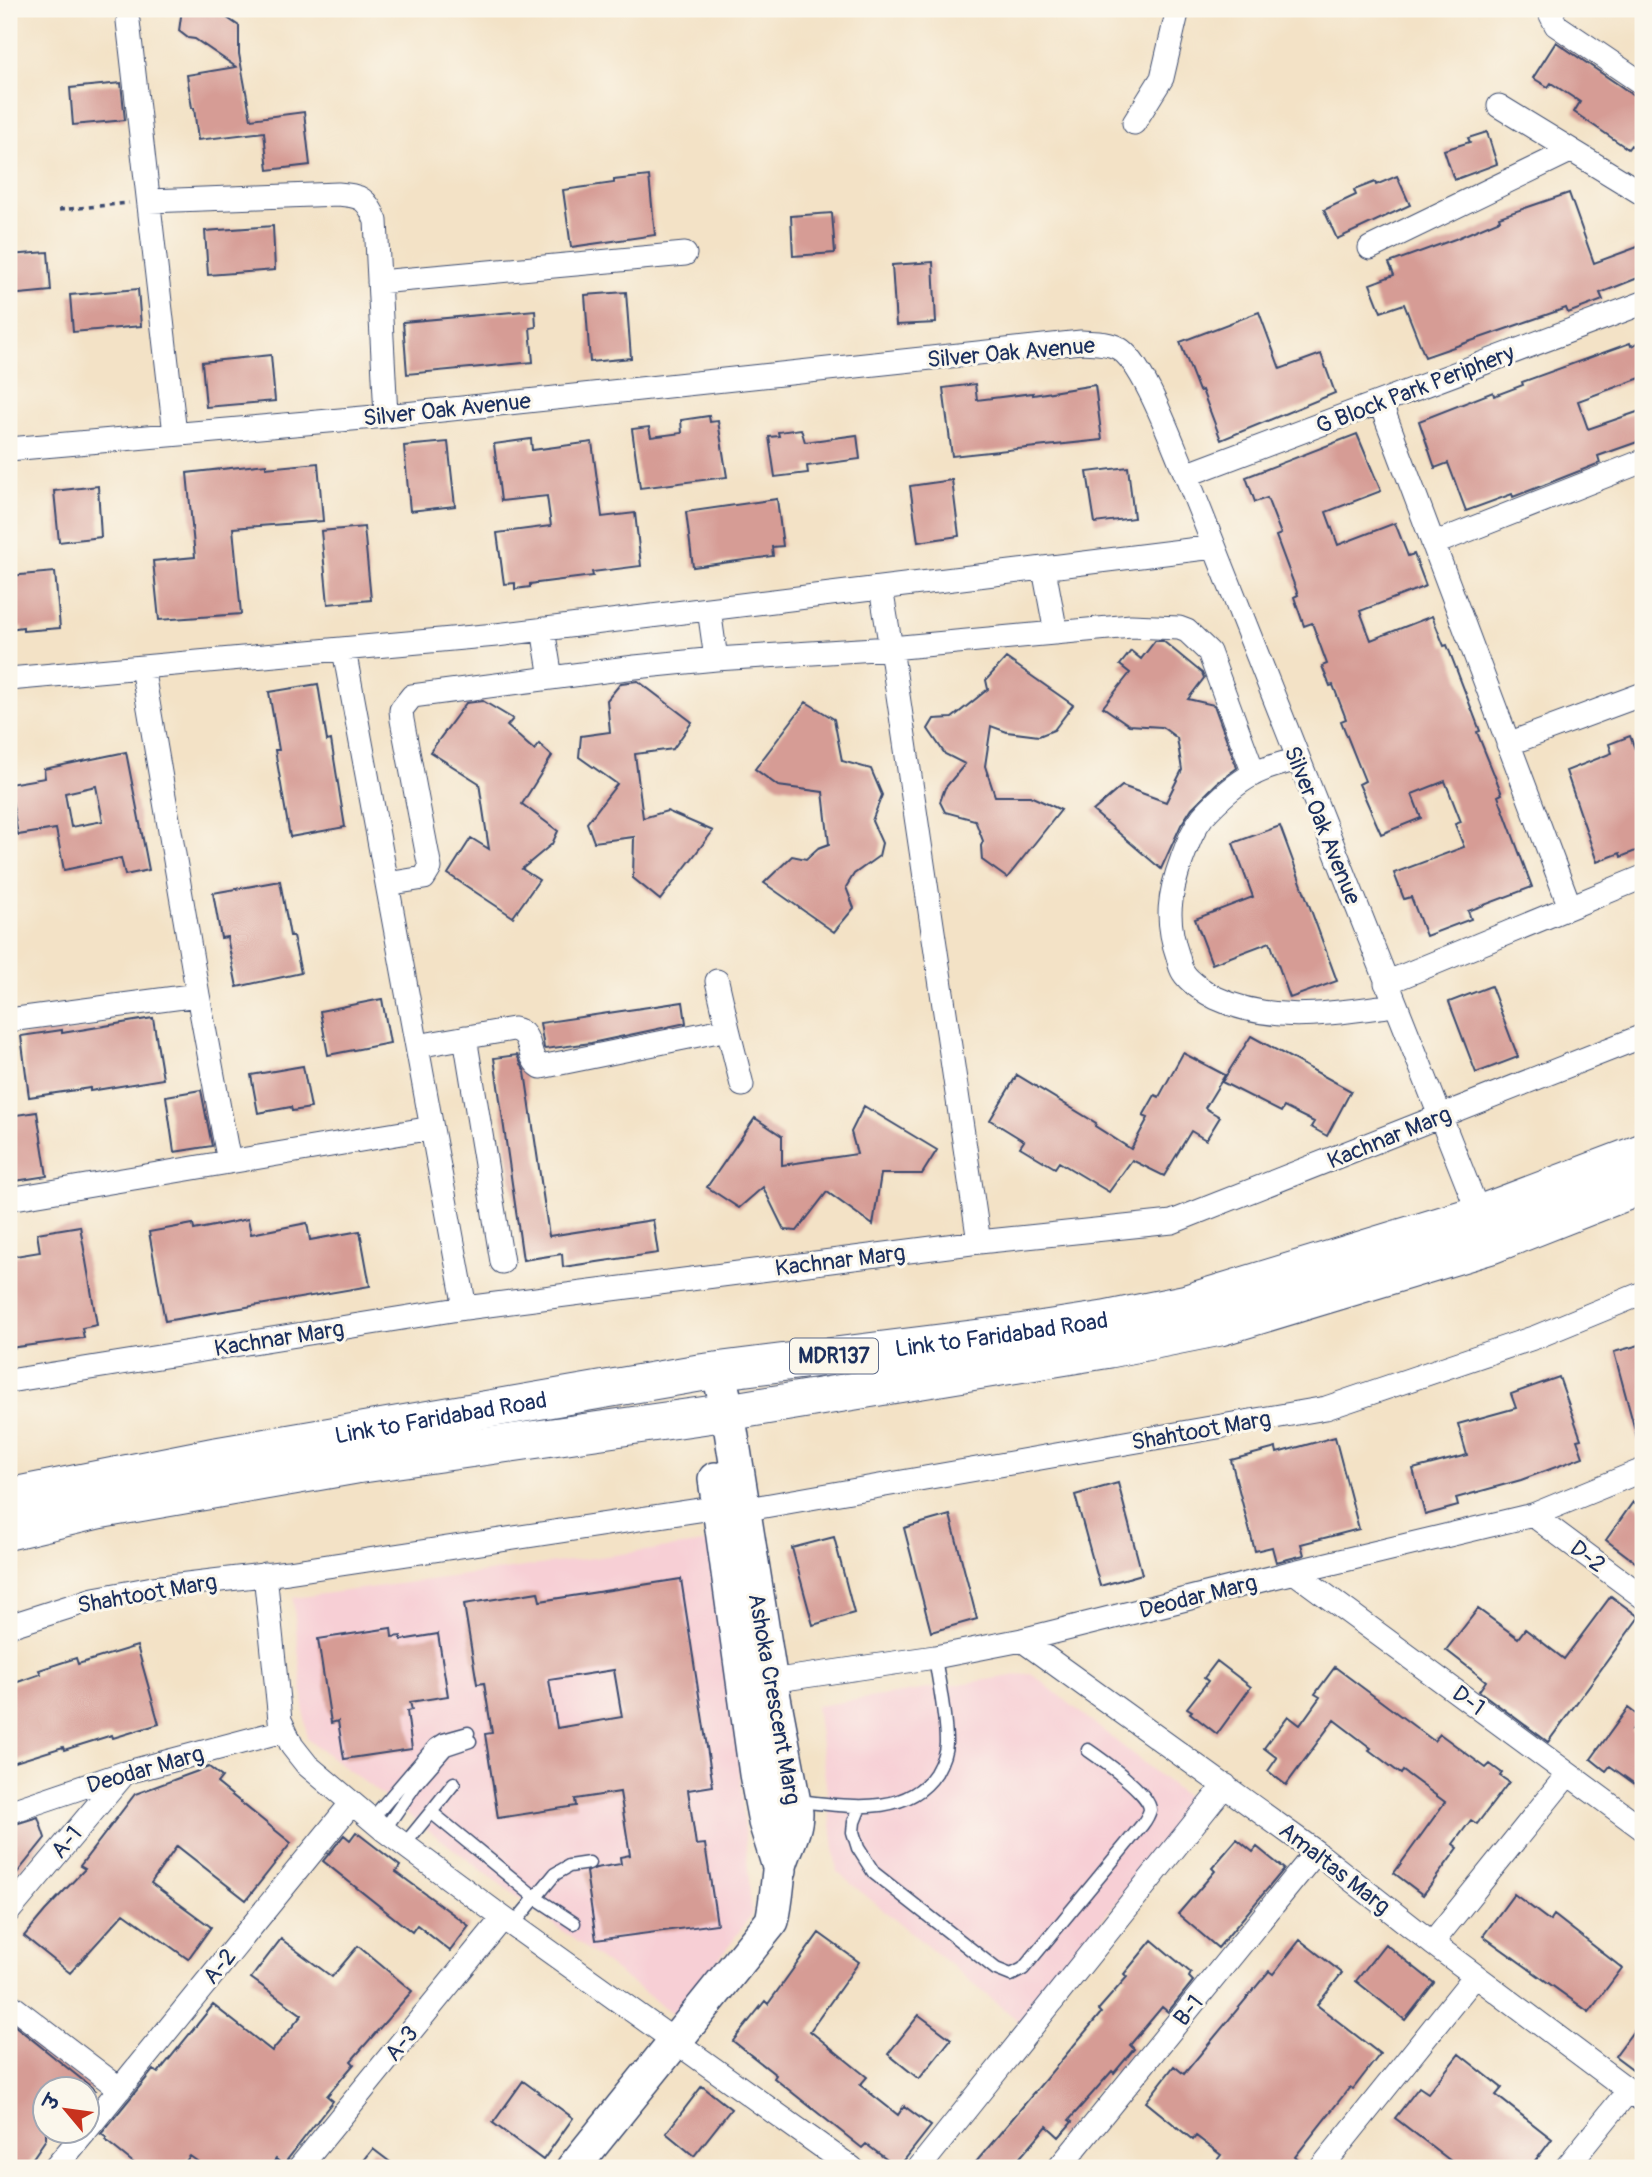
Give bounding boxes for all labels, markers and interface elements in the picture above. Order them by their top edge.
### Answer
street label: Silver Oak Avenue [926,331,1097,374]
street label: G Block Park Periphery [1312,338,1519,441]
street label: Silver Oak Avenue [362,386,533,433]
street label: Silver Oak Avenue [1278,742,1368,909]
street label: Kachnar Marg [1323,1099,1455,1175]
street label: Kachnar Marg [773,1238,907,1283]
street label: Link to Faridabad Road [893,1306,1110,1363]
street label: Kachnar Marg [212,1314,346,1363]
road number: MDR137 [790,1338,878,1374]
street label: Link to Faridabad Road [333,1385,549,1450]
street label: Shahtoot Marg [1129,1404,1273,1457]
street label: D-2 [1564,1534,1611,1579]
street label: Shahtoot Marg [75,1567,219,1620]
street label: Deodar Marg [1136,1568,1260,1625]
street label: Ashoka Crescent Marg [742,1591,807,1807]
street label: D-1 [1447,1679,1491,1722]
street label: Deodar Marg [83,1739,207,1800]
street label: Amaltas Marg [1273,1816,1396,1921]
street label: A-1 [44,1820,88,1865]
street label: A-2 [196,1943,242,1990]
street label: B-1 [1167,1989,1210,2032]
street label: A-3 [378,2020,424,2067]
north arrow [32,2076,102,2146]
text: उ [37,2089,67,2115]

